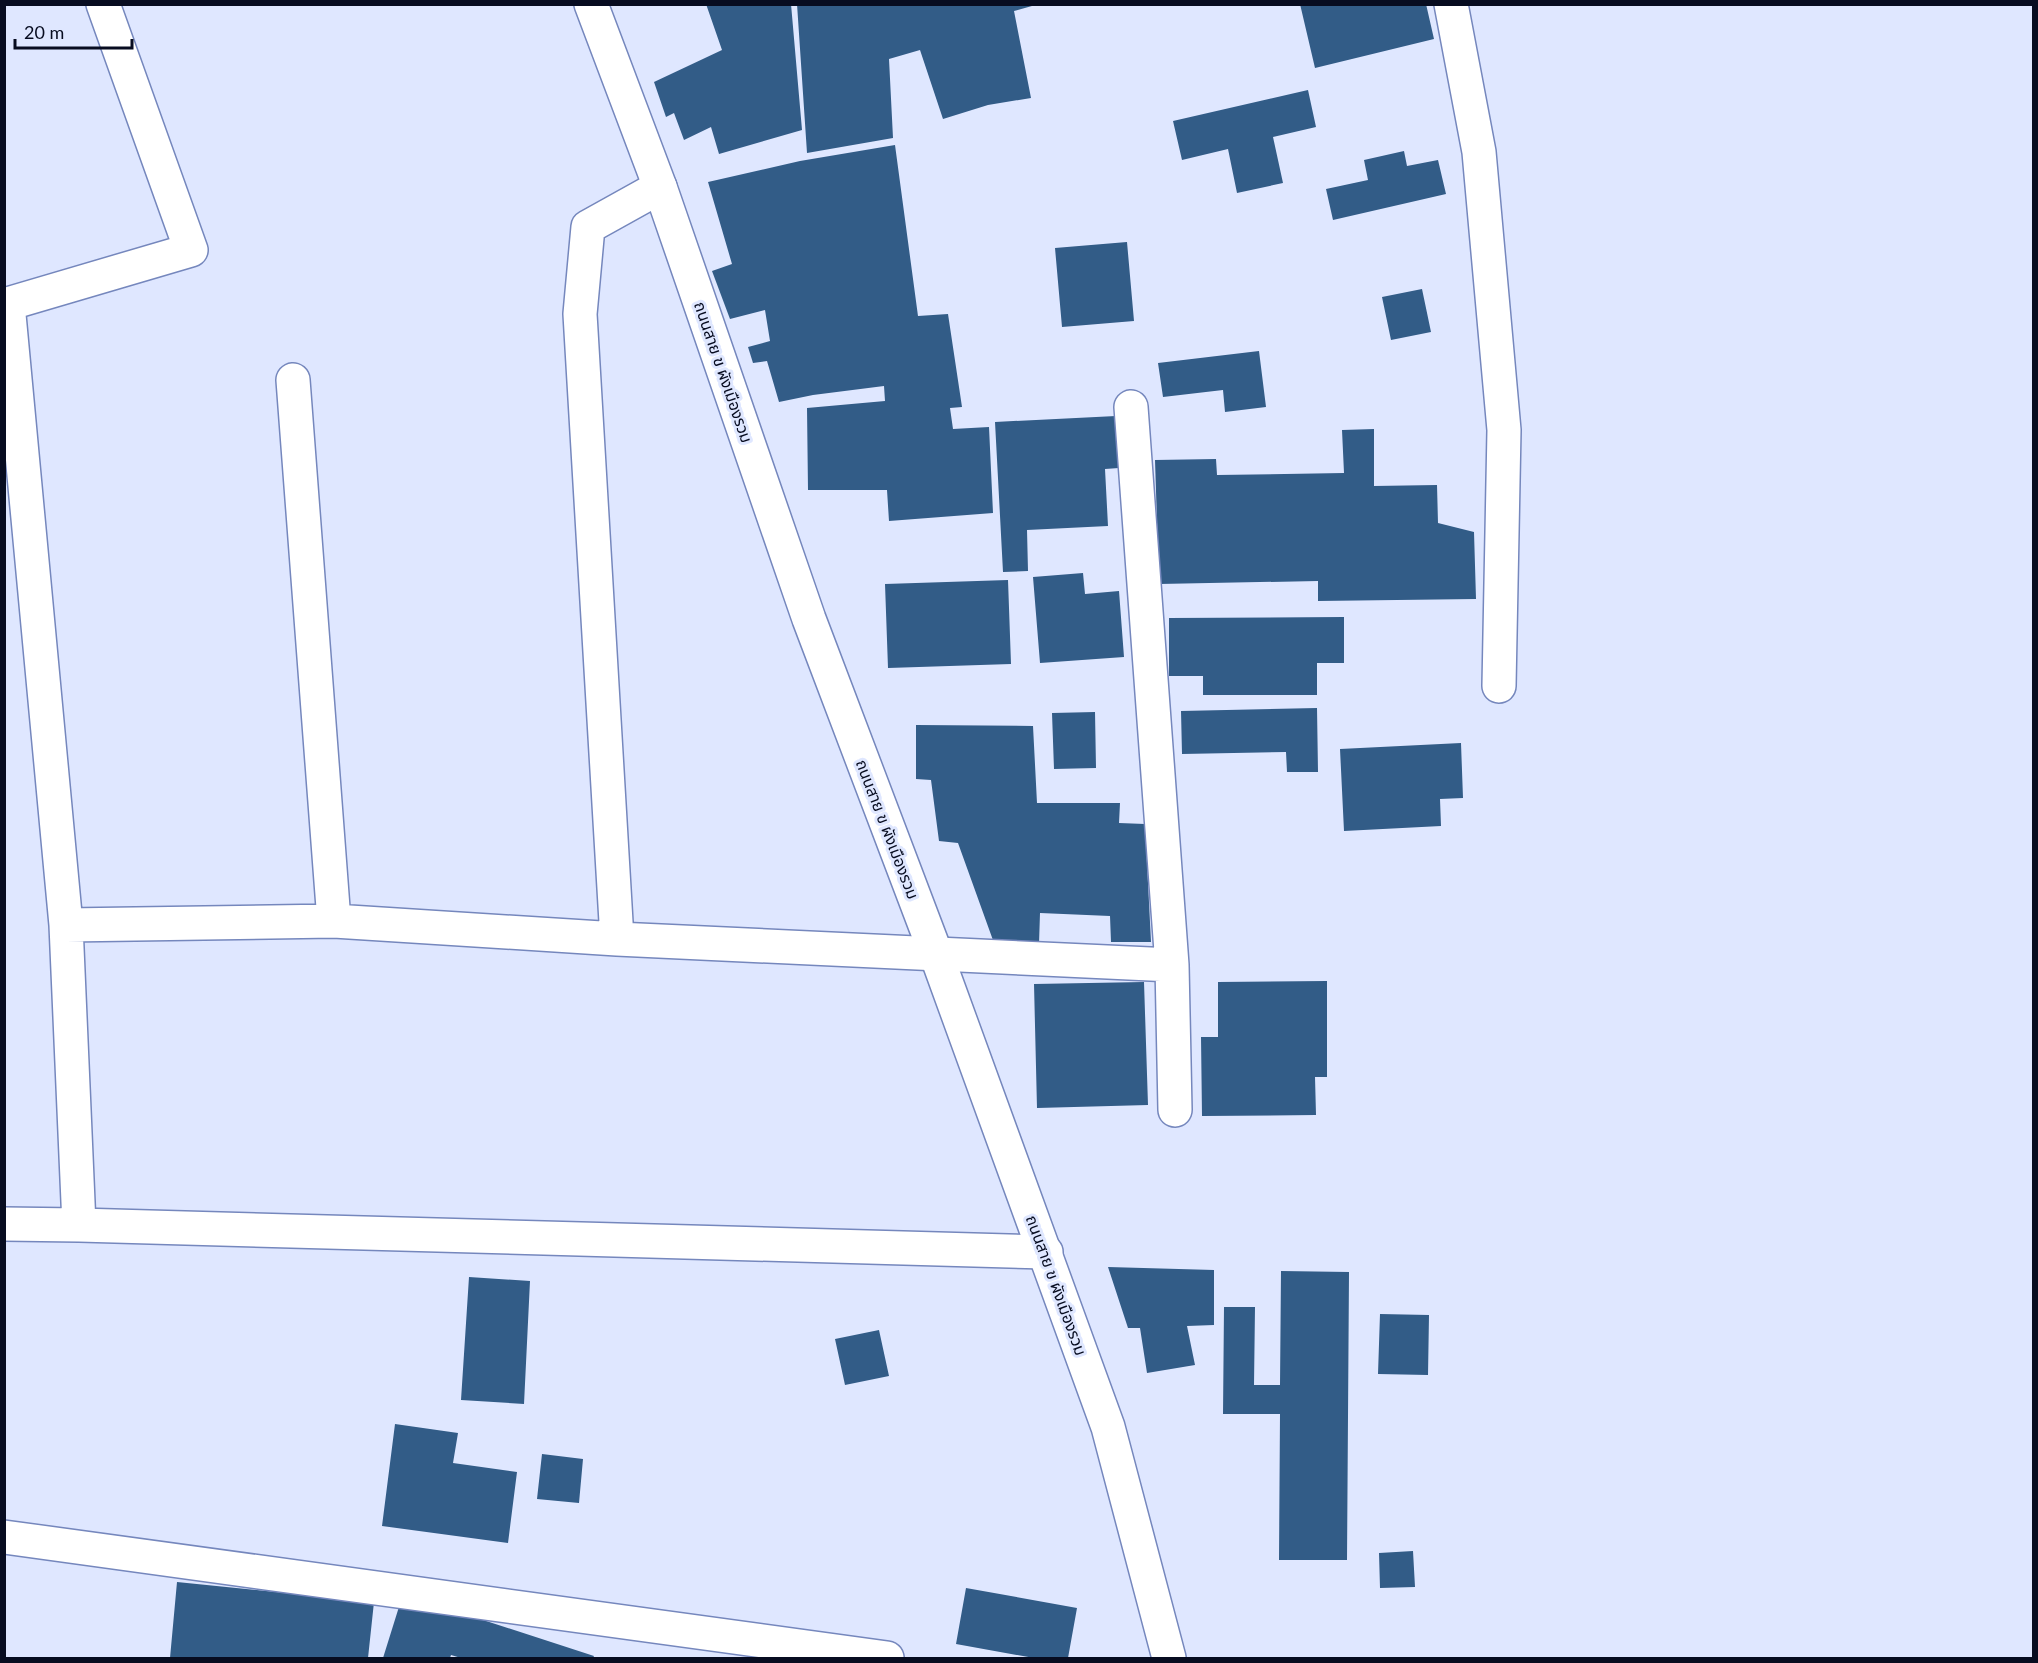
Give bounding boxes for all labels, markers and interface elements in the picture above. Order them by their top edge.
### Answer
scale bar [15,12,132,50]
text: 20 m [24,21,64,43]
street label: ถนนสาย ข ผังเมืองรวม [691,299,757,445]
street label: ถนนสาย ข ผังเมืองรวม [853,756,923,902]
street label: ถนนสาย ข ผังเมืองรวม [1023,1212,1091,1358]

